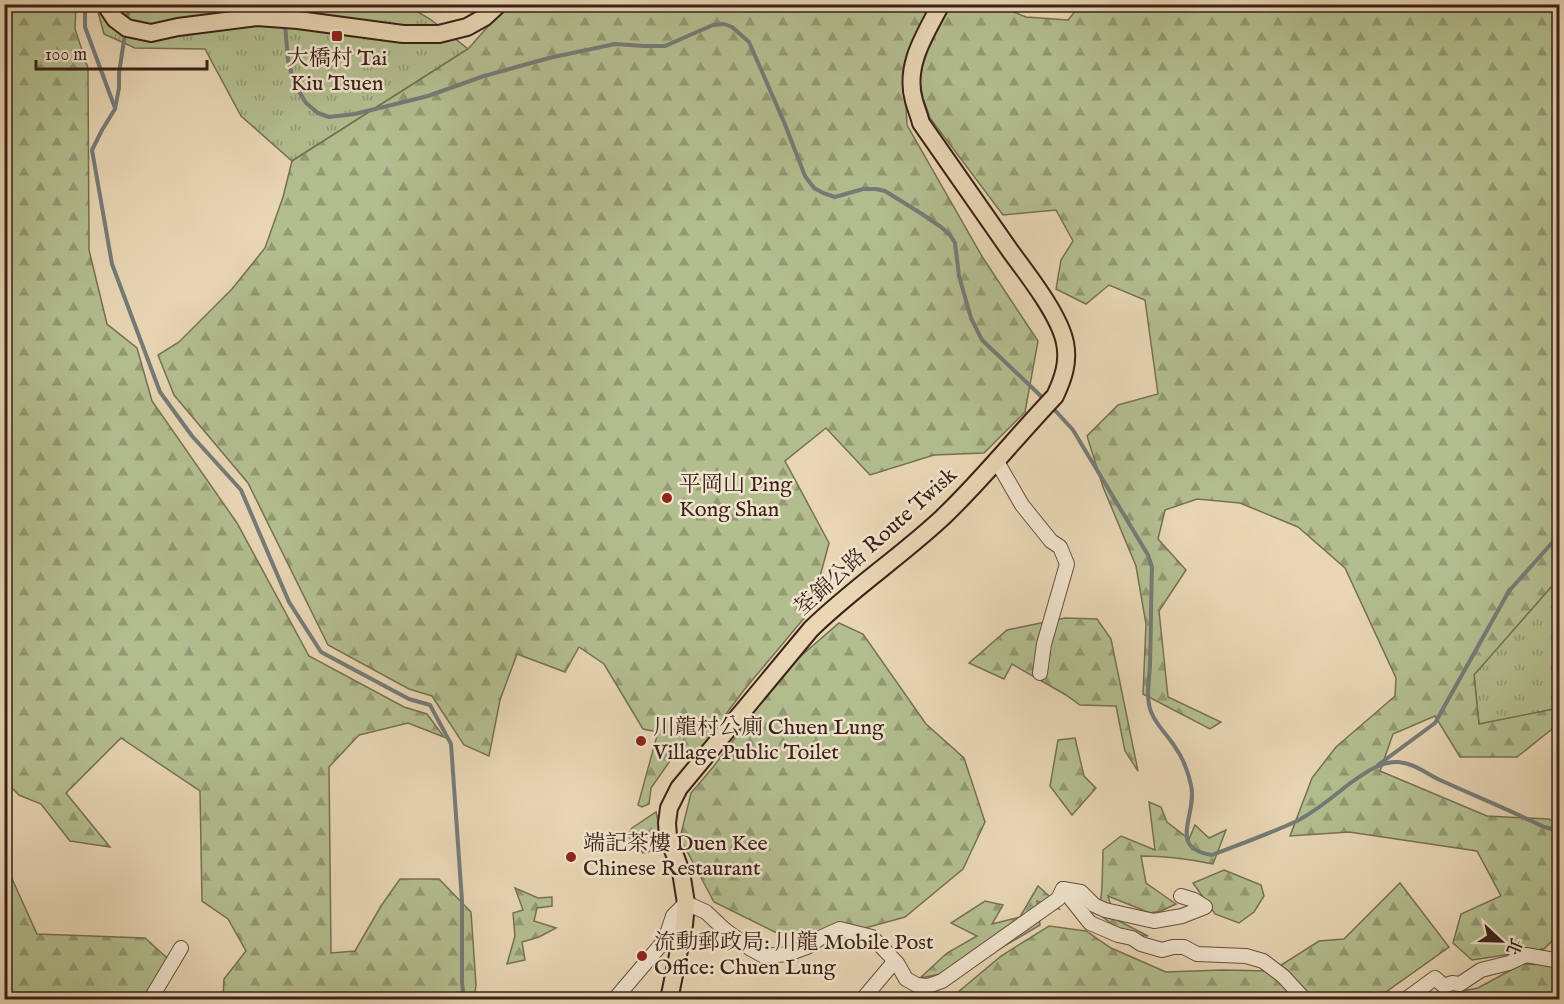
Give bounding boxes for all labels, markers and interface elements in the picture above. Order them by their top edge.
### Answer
marker: 大橋村 Tai Kiu Tsuen [330,29,344,43]
scale bar [36,33,207,71]
text: 100 m [45,44,87,67]
place label: 大橋村 Tai Kiu Tsuen [287,45,387,98]
street label: 荃錦公路 Route Twisk [789,461,963,622]
place label: 平岡山 Ping Kong Shan [679,471,793,524]
marker: 平岡山 Ping Kong Shan [660,491,674,505]
place label: 川龍村公廁 Chuen Lung Village Public Toilet [652,714,885,767]
marker: 川龍村公廁 Chuen Lung Village Public Toilet [634,734,648,748]
place label: 端記茶樓 Duen Kee Chinese Restaurant [583,830,768,883]
marker: 端記茶樓 Duen Kee Chinese Restaurant [564,850,578,864]
north arrow [1471,911,1531,971]
place label: 流動郵政局: 川龍 Mobile Post Office: Chuen Lung [654,929,934,982]
text: 北 [1501,935,1525,957]
marker: 流動郵政局: 川龍 Mobile Post Office: Chuen Lung [635,949,649,963]

